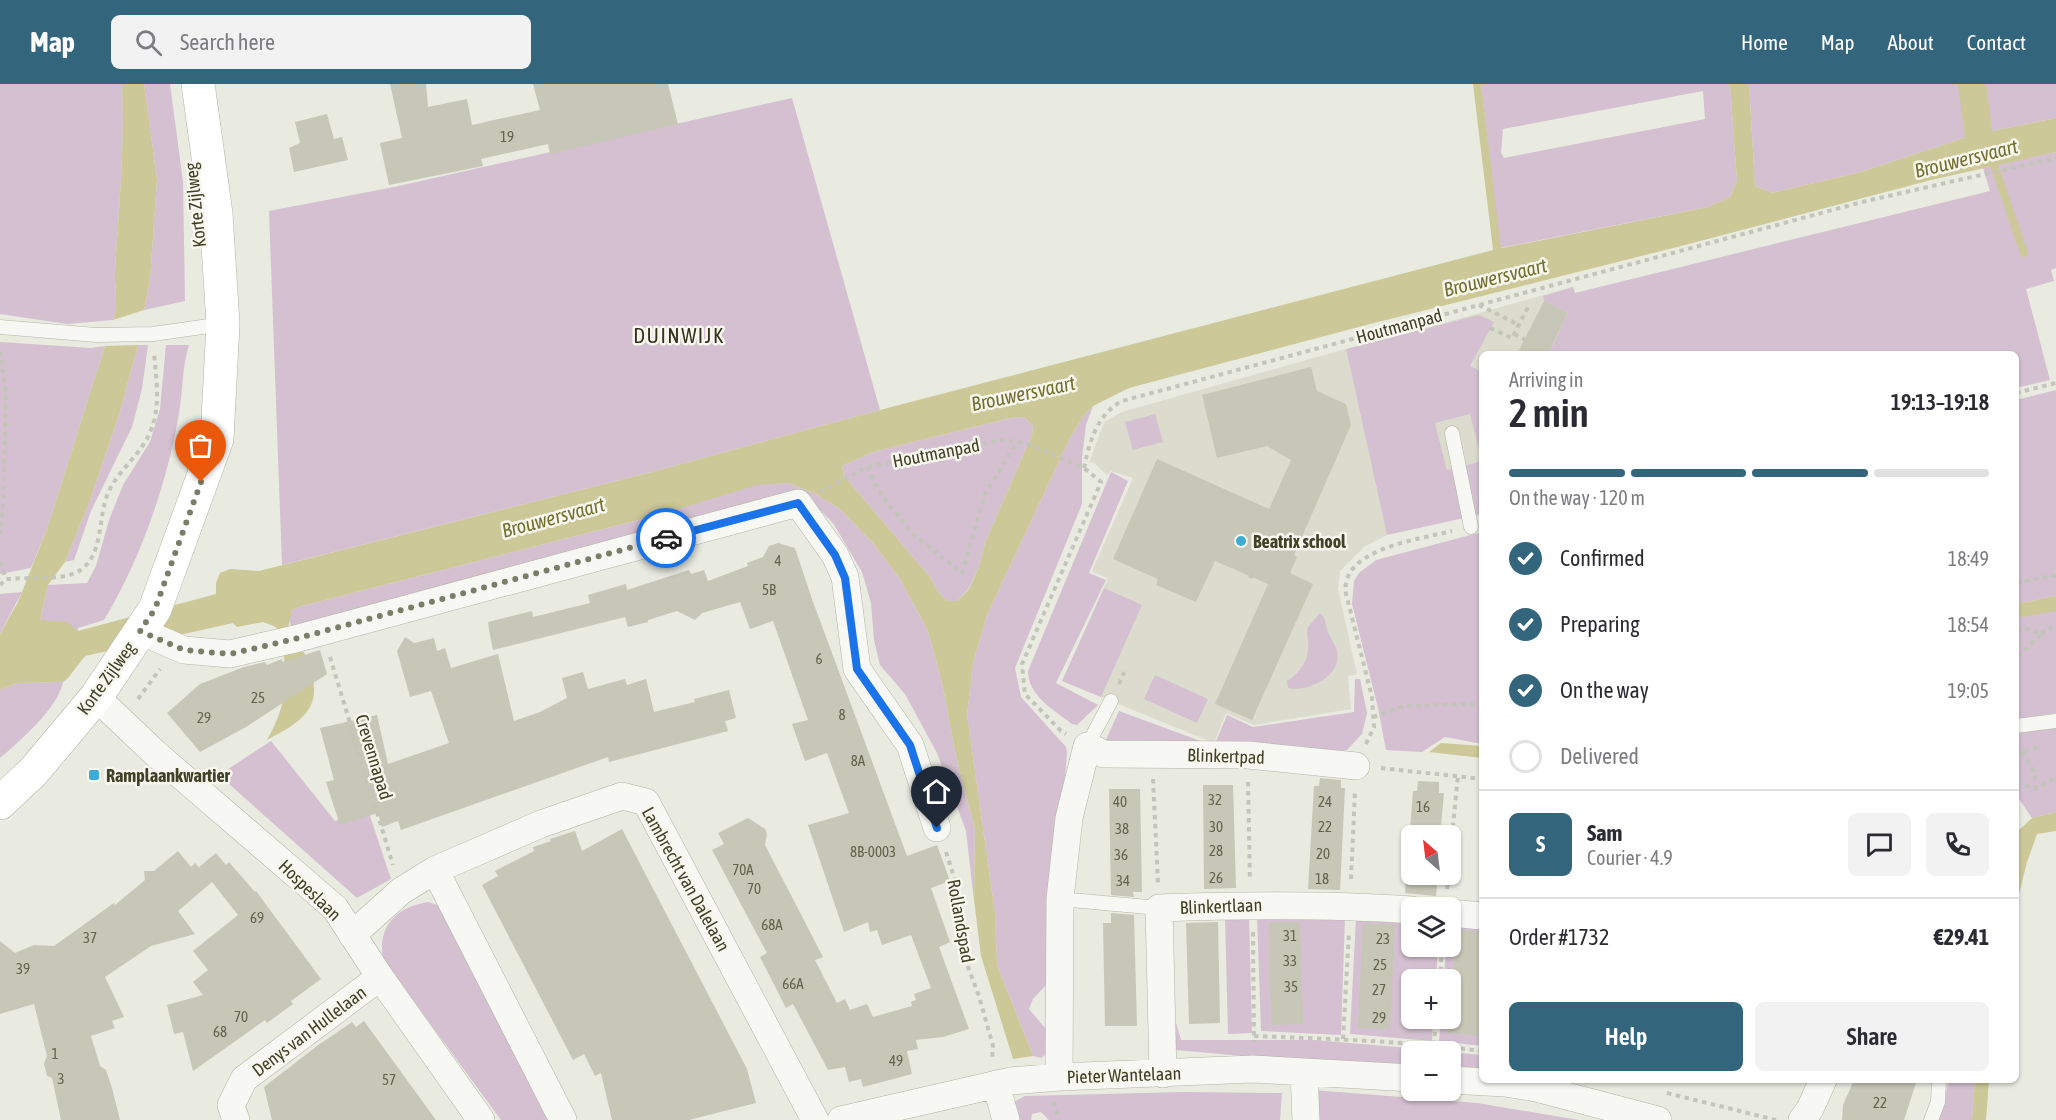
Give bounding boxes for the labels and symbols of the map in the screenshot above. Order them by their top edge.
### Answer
house number: 19 [500,128,514,145]
water label: Brouwersvaart [1912,134,2020,182]
street label: Korte Zijlweg [180,161,210,248]
water label: Brouwersvaart [1441,253,1549,301]
street label: Houtmanpad [1354,304,1444,348]
district label: DUINWIJK [633,323,725,347]
water label: Brouwersvaart [969,371,1077,415]
pin [175,420,226,482]
street label: Houtmanpad [891,434,981,472]
water label: Brouwersvaart [499,492,607,542]
courier [636,508,696,568]
place label: Beatrix school [1253,531,1346,552]
marker: Beatrix school [1234,534,1248,548]
house number: 4 [774,552,782,569]
house number: 5B [762,581,776,598]
street label: Korte Zijlweg [72,637,140,719]
house number: 6 [815,650,823,667]
house number: 25 [251,689,265,706]
house number: 8 [838,706,846,723]
house number: 29 [197,709,211,726]
street label: Crevennapad [351,712,397,802]
street label: Blinkertpad [1187,744,1265,768]
house number: 8A [851,752,866,769]
place label: Ramplaankwartier [106,765,231,786]
pin [911,766,962,828]
marker: Ramplaankwartier [87,768,101,782]
house number: 32 [1208,791,1222,808]
house number: 40 [1113,793,1127,810]
house number: 24 [1318,793,1332,810]
house number: 16 [1416,798,1430,815]
street label: Lambrecht van Dalelaan [638,803,734,955]
house number: 30 [1209,818,1223,835]
house number: 22 [1318,818,1332,835]
house number: 38 [1115,820,1129,837]
north arrow [1401,825,1461,885]
house number: 28 [1209,842,1223,859]
house number: 8B-0003 [850,843,896,860]
house number: 20 [1316,845,1330,862]
house number: 36 [1114,846,1128,863]
street label: Hospeslaan [274,855,346,925]
house number: 70A [732,861,754,878]
house number: 26 [1209,869,1223,886]
house number: 18 [1315,870,1329,887]
house number: 34 [1116,872,1130,889]
street label: Rollandspad [943,878,979,964]
house number: 70 [747,880,761,897]
street label: Blinkertlaan [1179,894,1263,918]
house number: 69 [250,909,264,926]
house number: 68A [761,916,783,933]
house number: 31 [1283,927,1297,944]
house number: 37 [83,929,97,946]
house number: 23 [1376,930,1390,947]
house number: 33 [1283,952,1297,969]
house number: 25 [1373,956,1387,973]
house number: 39 [16,960,30,977]
house number: 66A [782,975,804,992]
house number: 35 [1284,978,1298,995]
street label: Denys van Hullelaan [248,981,370,1081]
house number: 27 [1372,981,1386,998]
house number: 70 [234,1008,248,1025]
house number: 29 [1372,1009,1386,1026]
house number: 68 [213,1023,227,1040]
house number: 1 [51,1045,59,1062]
house number: 49 [889,1052,903,1069]
street label: Pieter Wantelaan [1066,1063,1182,1087]
house number: 3 [57,1070,65,1087]
house number: 57 [382,1071,396,1088]
house number: 22 [1873,1094,1887,1111]

